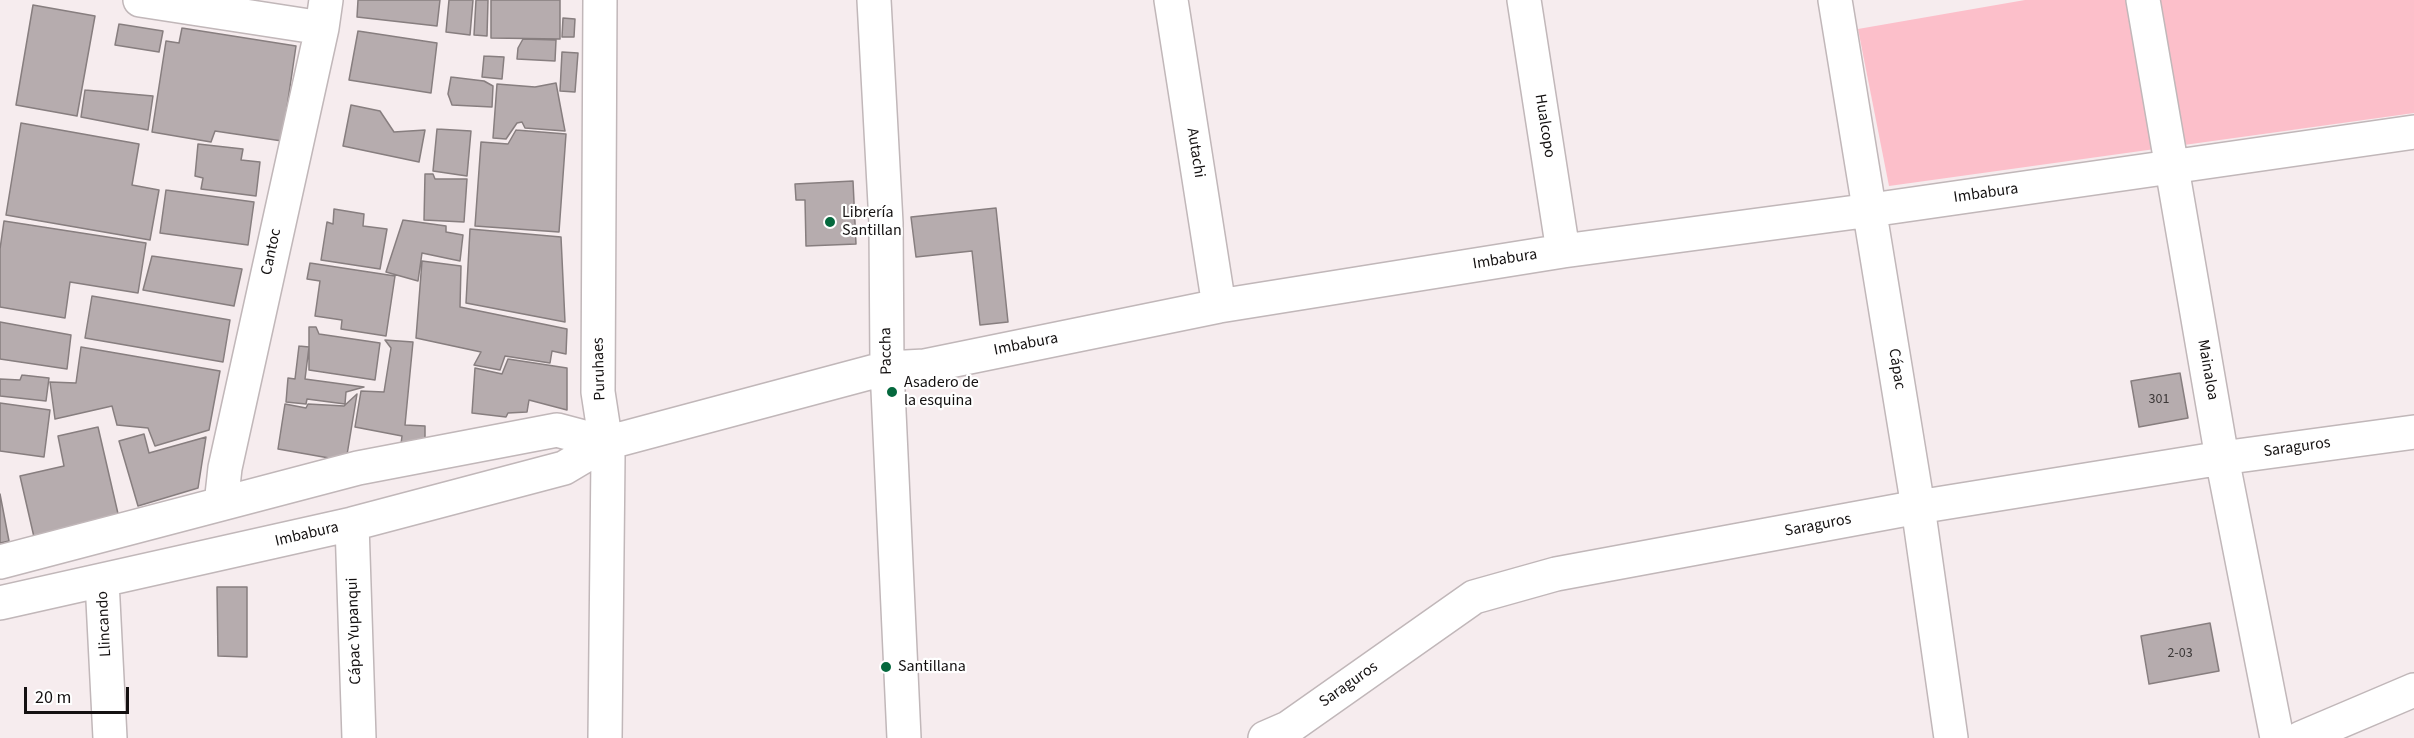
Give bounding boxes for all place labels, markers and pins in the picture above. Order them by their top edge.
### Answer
place label: Librería Santillan [842,203,902,241]
marker: Librería Santillan [823,215,837,229]
place label: Asadero de la esquina [904,373,979,411]
marker: Asadero de la esquina [885,385,899,399]
place label: Santillana [898,657,966,677]
marker: Santillana [879,660,893,674]

